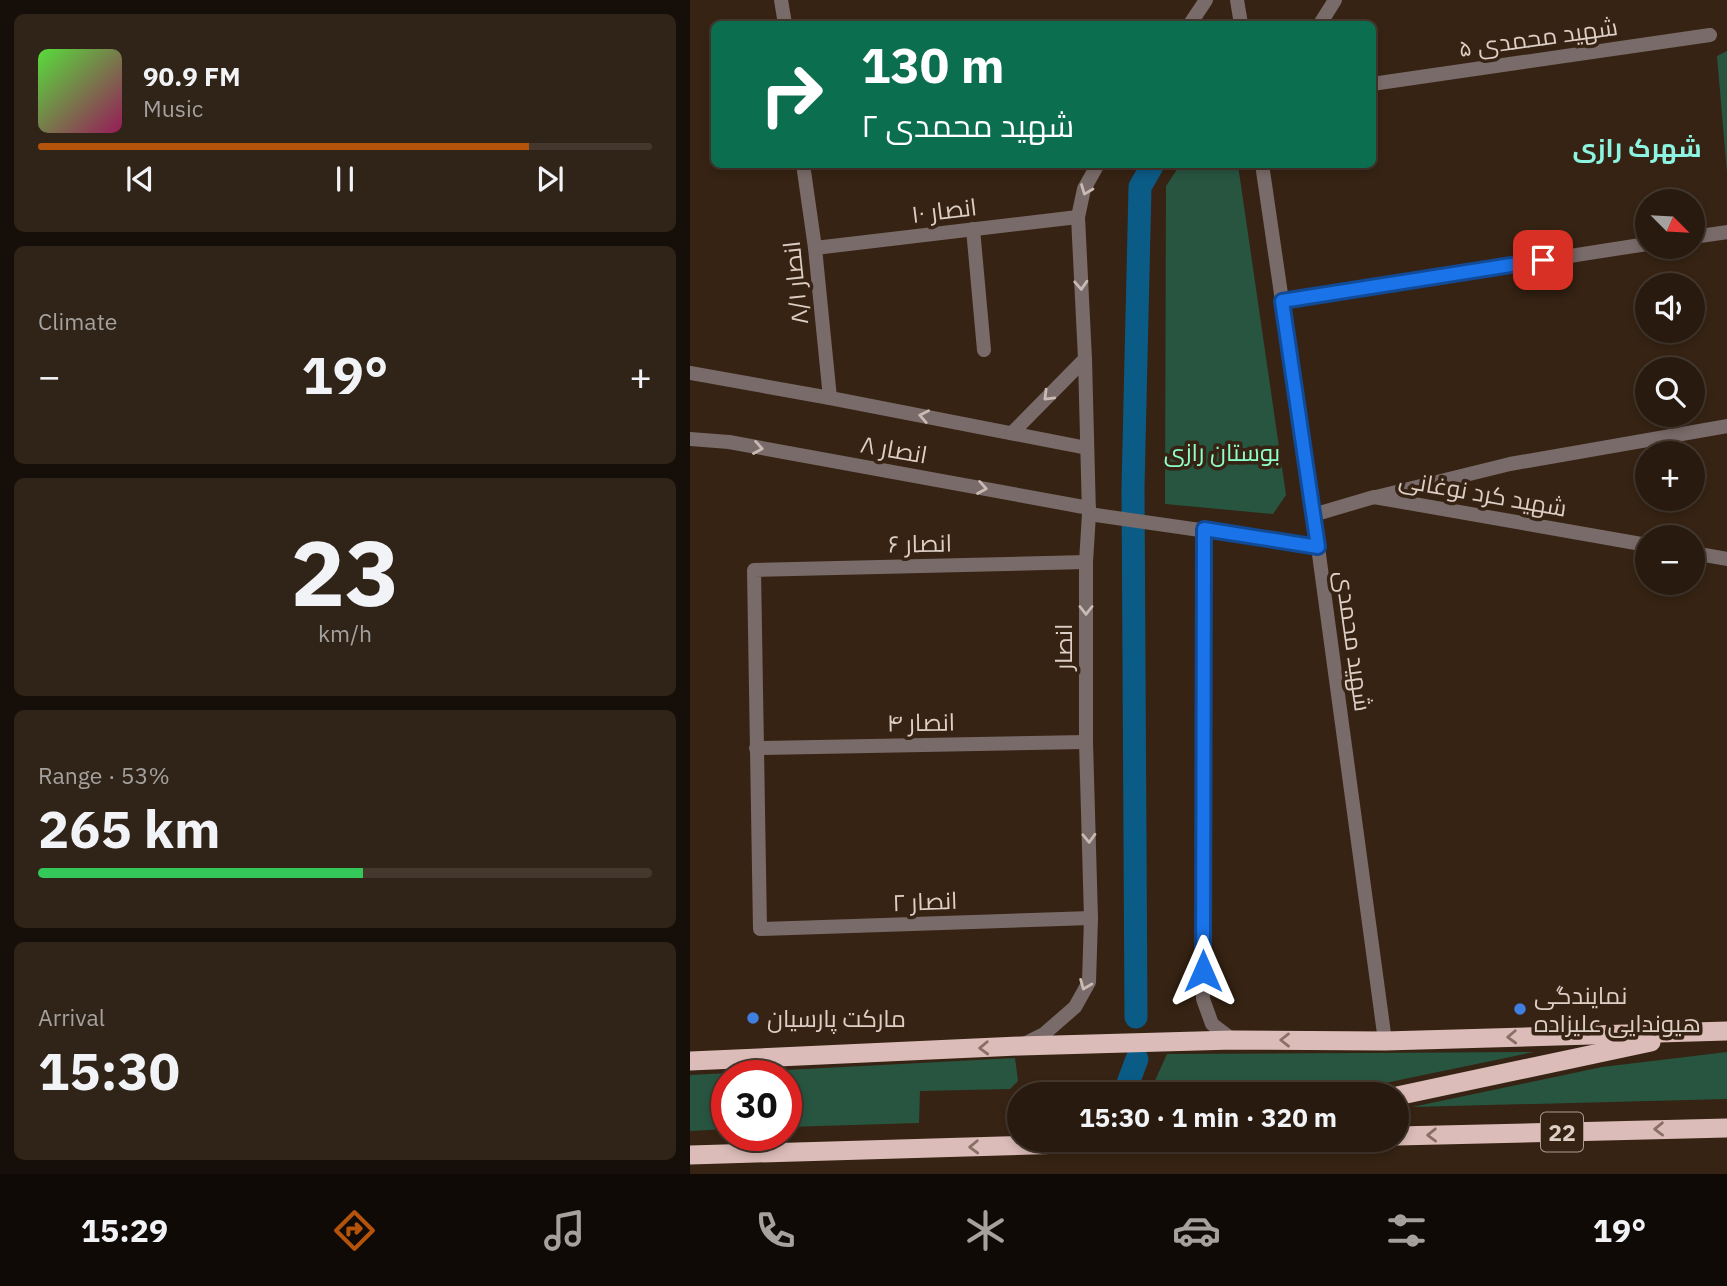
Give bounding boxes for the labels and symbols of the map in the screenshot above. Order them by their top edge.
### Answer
street label: شهید محمدی ۵ [1456,10,1620,64]
district label: شهرک رازی [1572,130,1702,164]
one-way arrow [1080,183,1094,195]
north arrow [1635,189,1705,259]
street label: انصار ۱۰ [909,190,979,230]
pin [1513,230,1573,290]
street label: انصار ۸/۱ [775,240,815,326]
one-way arrow [1073,280,1088,291]
one-way arrow [1044,387,1057,400]
one-way arrow [918,409,930,424]
street label: انصار ۸ [858,427,930,471]
park label: بوستان رازی [1164,436,1280,468]
one-way arrow [752,439,764,454]
street label: شهید کرد نوغانی [1397,462,1569,524]
one-way arrow [976,480,987,495]
street label: انصار ۶ [888,526,952,560]
street label: شهید محمدی [1328,569,1380,713]
one-way arrow [1078,605,1094,616]
street label: انصار [1047,624,1079,672]
street label: انصار ۴ [887,705,955,739]
one-way arrow [1081,832,1096,843]
street label: انصار ۲ [892,884,958,918]
position arrow [1166,934,1240,1008]
one-way arrow [1080,979,1094,991]
place label: نمایندگی هیوندایی علیزاده [1534,979,1701,1039]
marker: نمایندگی هیوندایی علیزاده [1512,1001,1528,1017]
place label: مارکت پارسیان [767,1002,906,1035]
marker: مارکت پارسیان [745,1010,761,1026]
one-way arrow [1507,1030,1518,1045]
one-way arrow [1279,1033,1290,1048]
one-way arrow [978,1040,989,1055]
speed limit sign: 30 [711,1060,802,1151]
road number: 22 [1541,1112,1583,1152]
one-way arrow [1654,1122,1665,1137]
one-way arrow [1426,1127,1437,1142]
one-way arrow [968,1139,979,1154]

